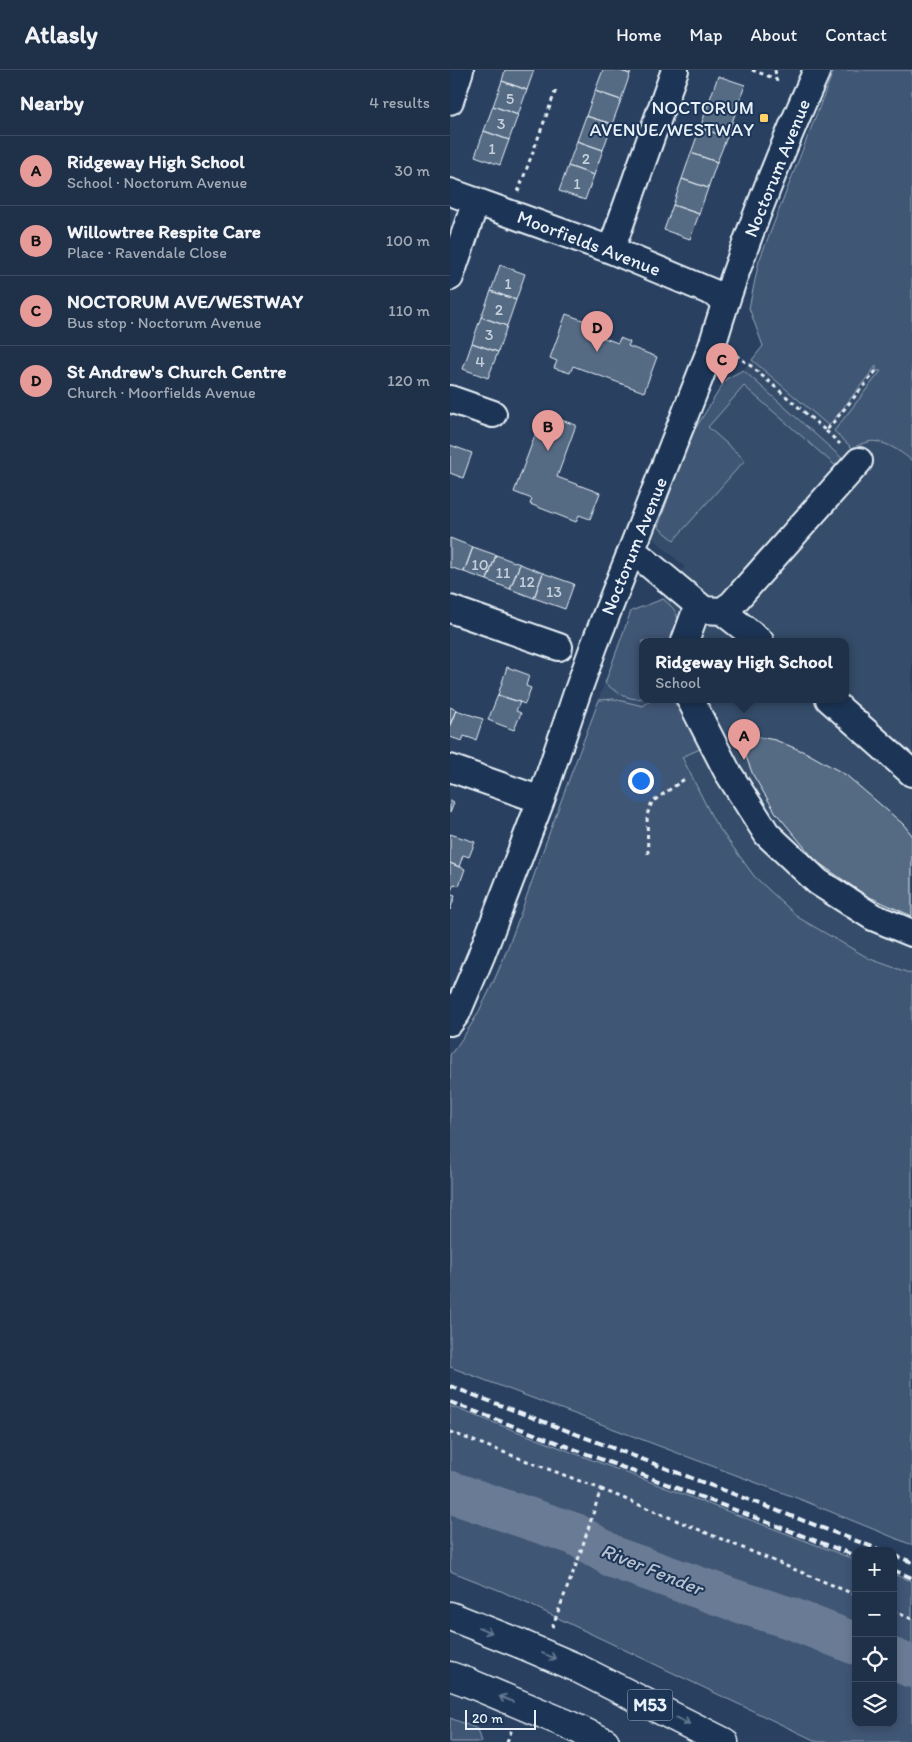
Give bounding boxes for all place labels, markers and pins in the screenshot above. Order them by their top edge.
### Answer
place label: NOCTORUM AVENUE/WESTWAY [589,96,754,141]
marker: NOCTORUM AVENUE/WESTWAY [758,112,770,124]
pin: D [581,311,613,352]
pin: C [706,343,738,384]
pin: B [532,410,564,451]
pin: A [728,719,760,760]

